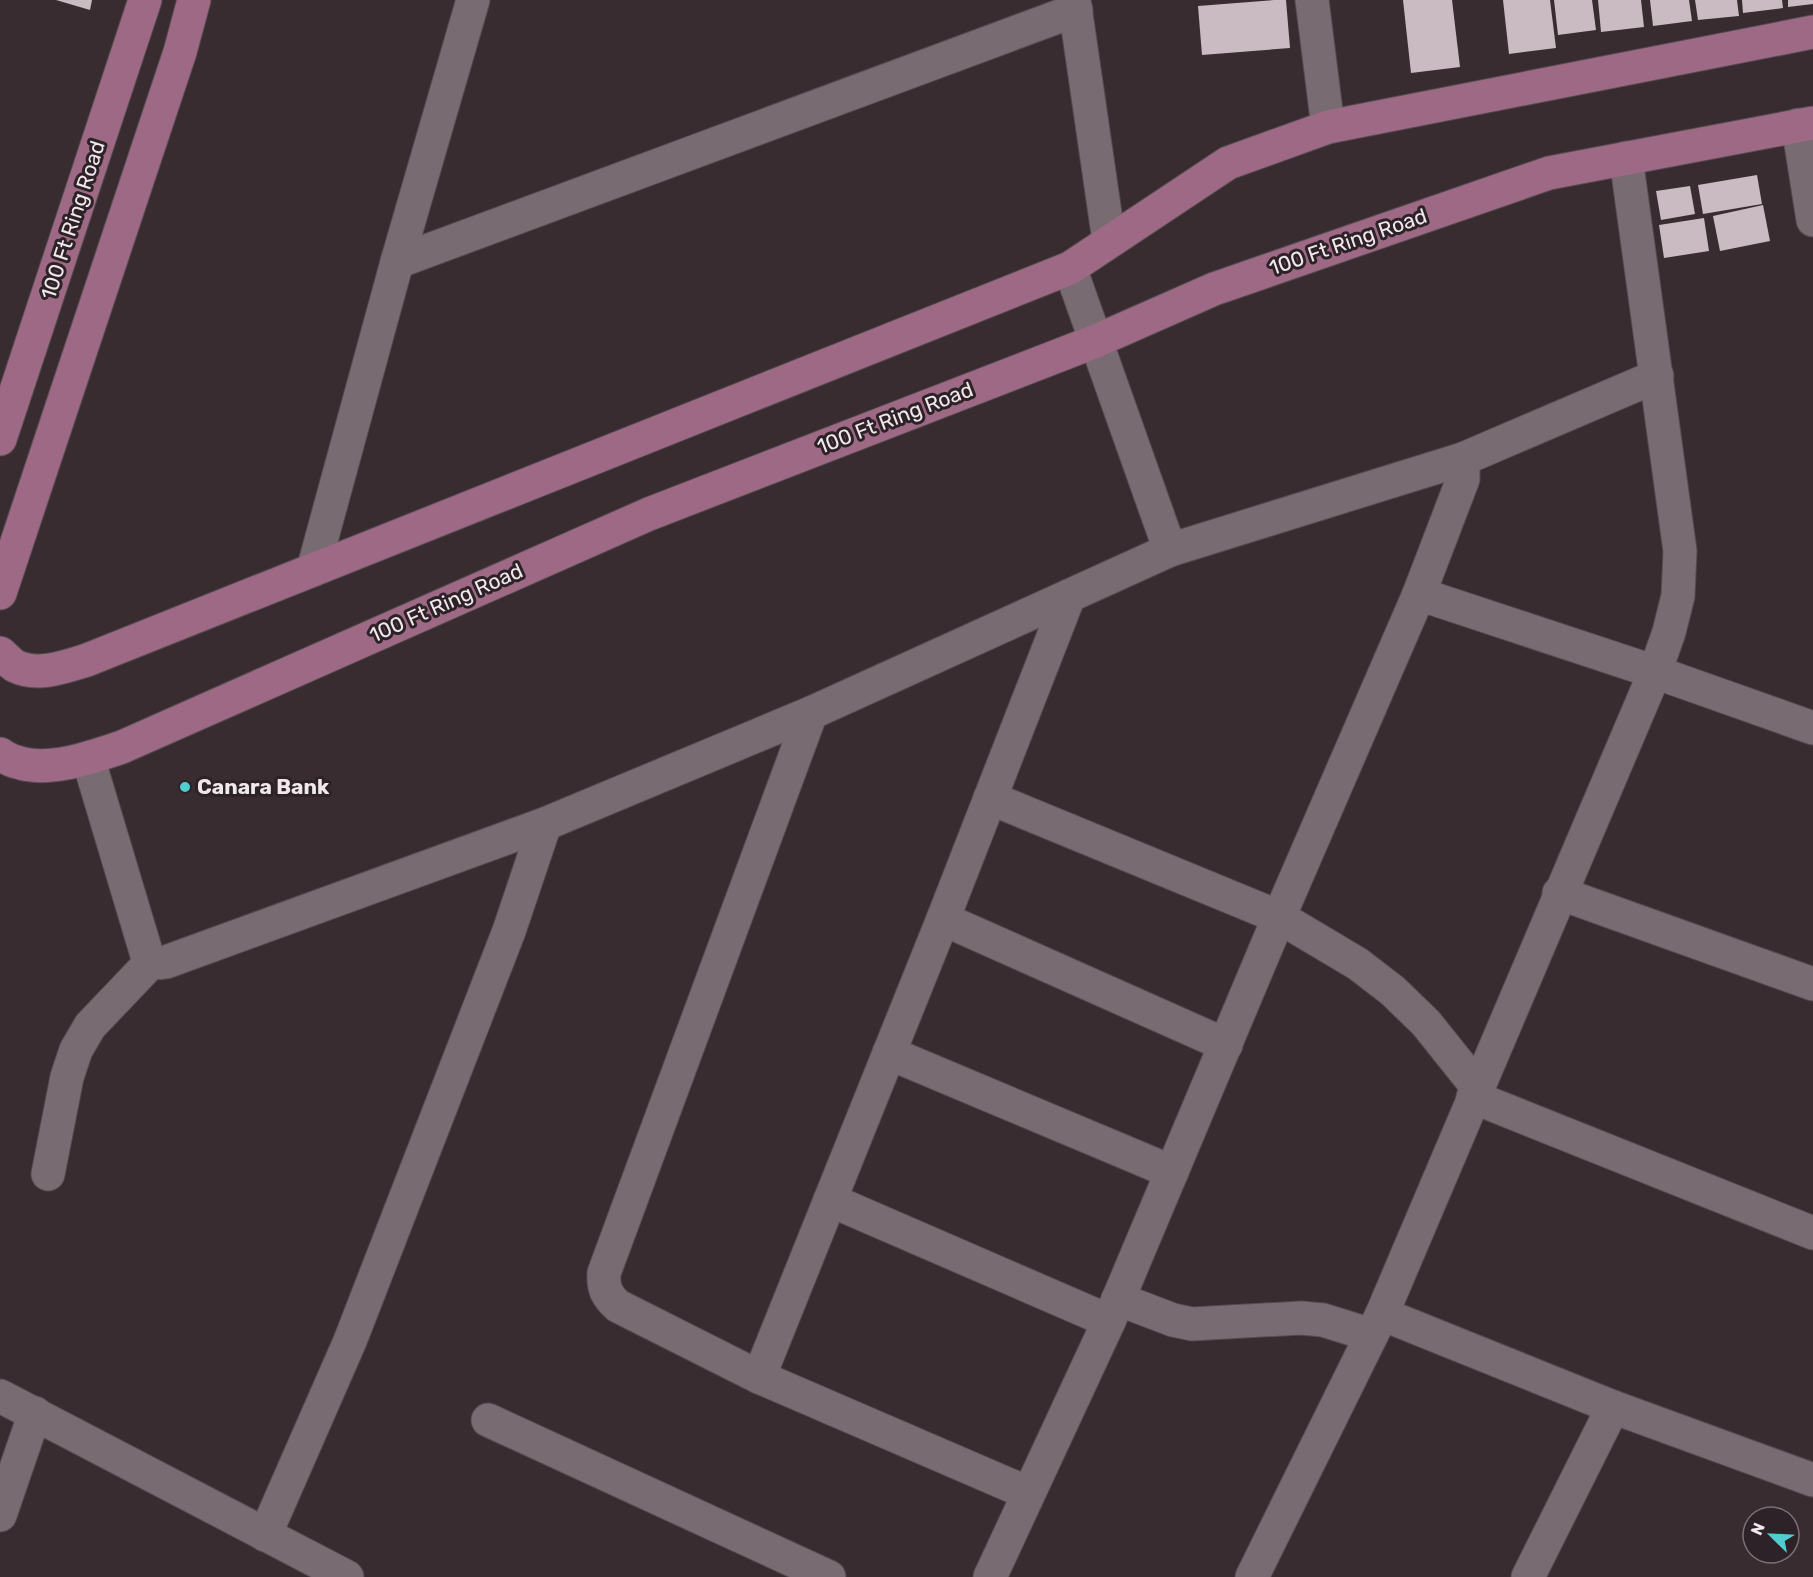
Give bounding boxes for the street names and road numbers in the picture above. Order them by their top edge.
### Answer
street label: 100 Ft Ring Road [35,137,110,302]
street label: 100 Ft Ring Road [1266,203,1430,280]
street label: 100 Ft Ring Road [813,376,976,459]
street label: 100 Ft Ring Road [365,558,526,648]

